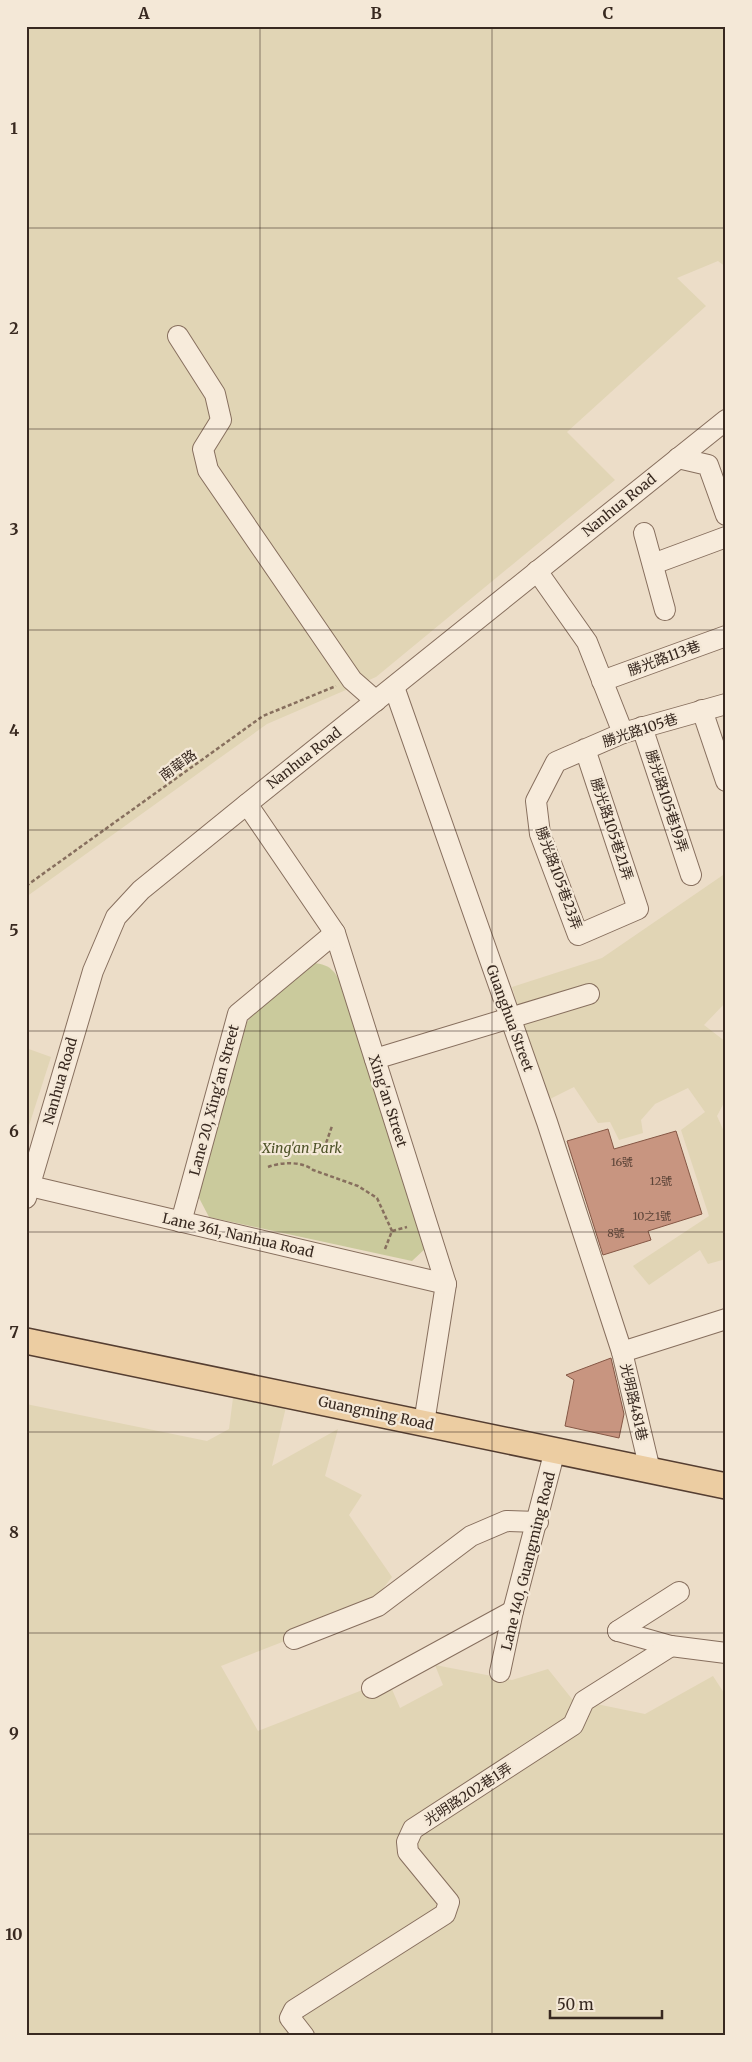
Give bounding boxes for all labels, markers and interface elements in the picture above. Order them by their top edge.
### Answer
text: A [137,3,150,23]
text: B [370,3,382,23]
text: C [603,3,613,23]
text: 1 [10,118,18,138]
text: 2 [9,318,19,338]
street label: Nanhua Road [578,469,660,540]
text: 3 [9,519,19,539]
street label: 勝光路113巷 [625,637,703,679]
street label: 勝光路105巷 [600,709,680,751]
text: 4 [9,720,19,740]
street label: Nanhua Road [263,723,345,793]
street label: 南華路 [156,745,200,785]
street label: 勝光路105巷19弄 [642,747,692,855]
street label: 勝光路105巷21弄 [587,775,637,883]
street label: 勝光路105巷23弄 [532,824,586,932]
text: 5 [9,920,19,940]
street label: Guanghua Street [482,962,538,1074]
street label: Lane 20, Xing'an Street [185,1022,243,1177]
street label: Nanhua Road [39,1035,81,1127]
street label: Xing'an Street [365,1053,412,1150]
text: 6 [9,1121,19,1141]
park label: Xing'an Park [261,1139,342,1157]
house number: 16號 [611,1155,633,1169]
house number: 12號 [650,1174,672,1188]
street label: Lane 361, Nanhua Road [160,1209,316,1261]
house number: 10之1號 [633,1209,671,1223]
house number: 8號 [607,1226,625,1240]
text: 7 [9,1322,19,1342]
street label: 光明路481巷 [616,1362,652,1442]
street label: Guangming Road [317,1392,436,1434]
street label: Lane 140, Guangming Road [497,1469,559,1652]
text: 8 [9,1522,19,1542]
text: 9 [9,1723,19,1743]
street label: 光明路202巷1弄 [421,1759,515,1829]
text: 10 [5,1924,23,1944]
scale bar [550,1987,662,2019]
text: 50 m [557,1995,594,2014]

